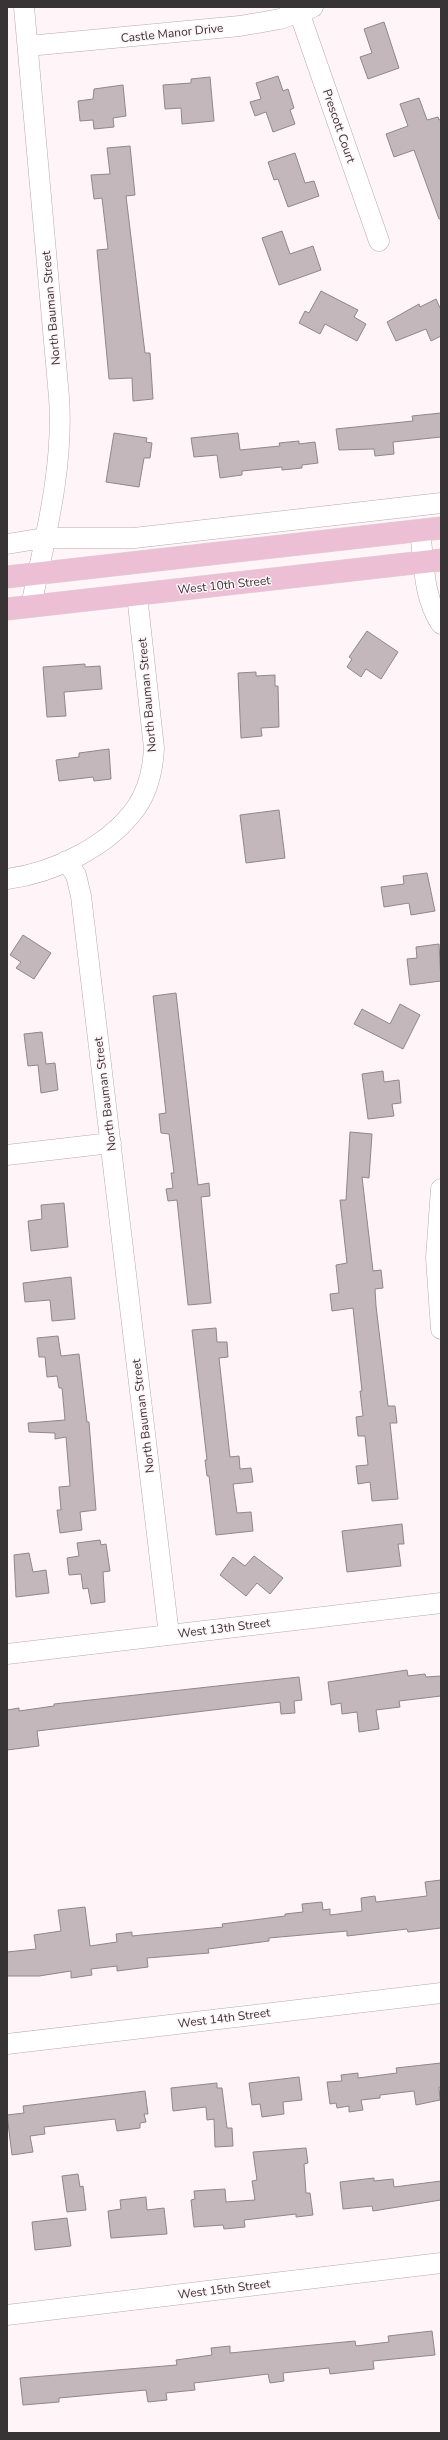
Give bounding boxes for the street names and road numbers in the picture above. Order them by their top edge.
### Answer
street label: Castle Manor Drive [120,20,224,46]
street label: Prescott Court [319,87,359,166]
street label: North Bauman Street [38,249,64,366]
street label: West 10th Street [177,572,272,598]
street label: North Bauman Street [134,636,160,753]
street label: North Bauman Street [90,1035,120,1152]
street label: North Bauman Street [128,1357,158,1474]
street label: West 13th Street [177,1614,272,1642]
street label: West 14th Street [177,2004,272,2032]
street label: West 15th Street [177,2275,272,2303]

